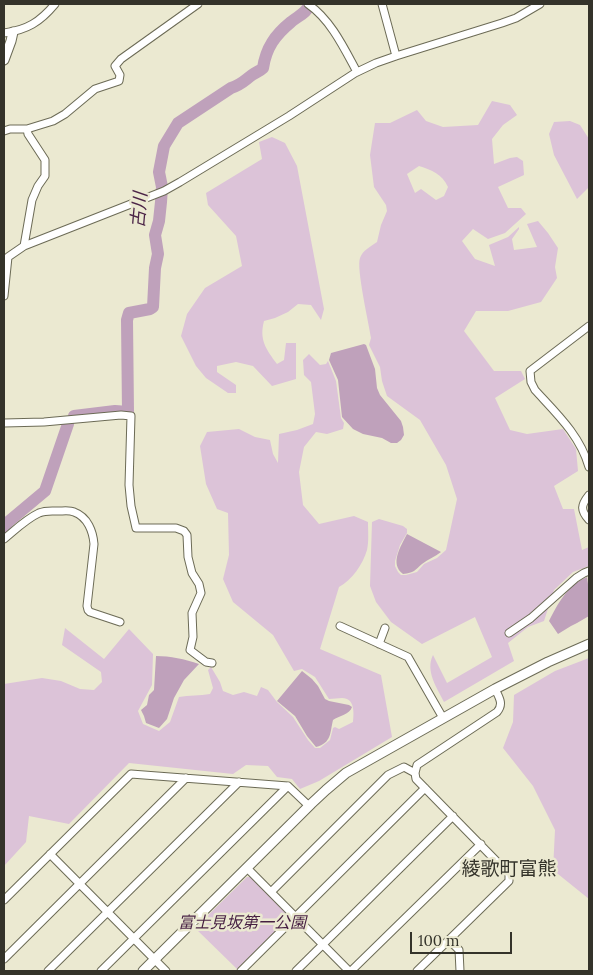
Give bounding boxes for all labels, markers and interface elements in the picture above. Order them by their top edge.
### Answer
water label: 古川 [128,191,152,229]
district label: 綾歌町富熊 [462,859,556,881]
park label: 富士見坂第一公園 [178,913,306,933]
scale bar [413,922,516,954]
text: 100 m [418,931,459,950]

